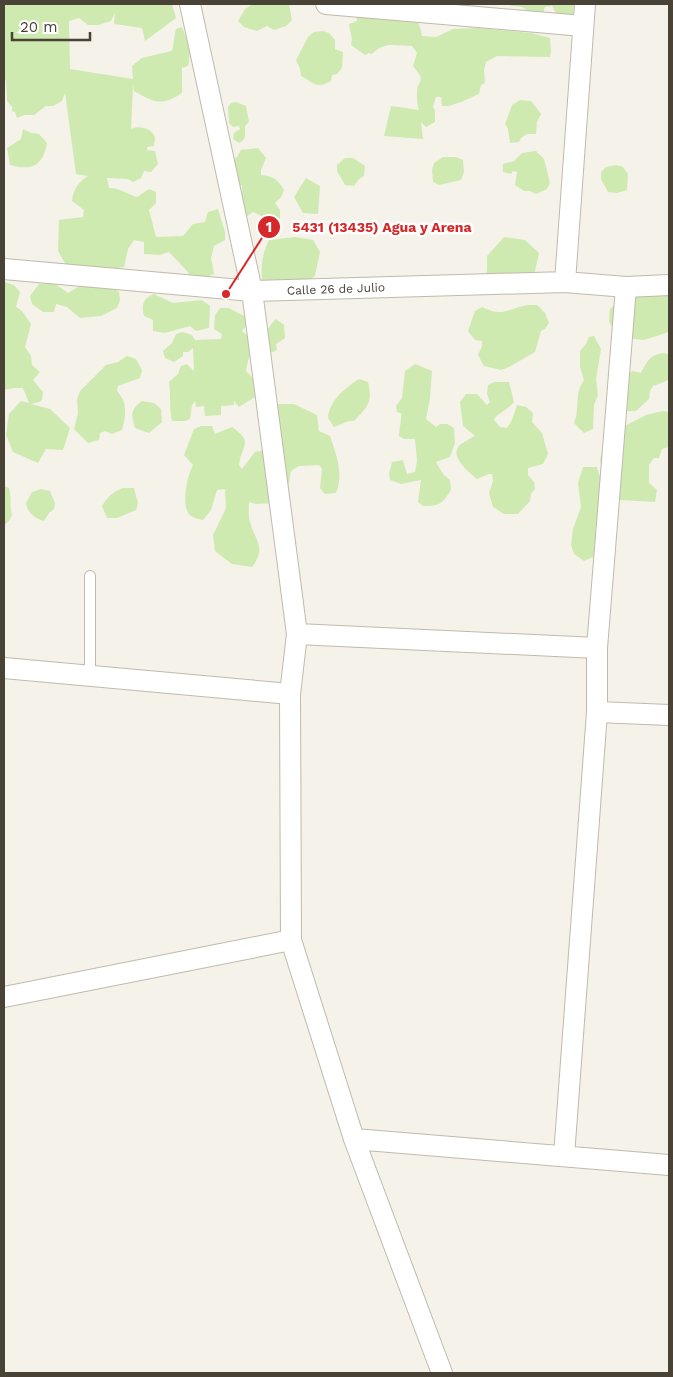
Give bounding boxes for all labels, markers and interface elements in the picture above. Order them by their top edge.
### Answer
scale bar [12,10,90,42]
text: 20 m [20,18,58,36]
callout: 5431 (13435) Agua y Arena [257,212,482,241]
text: 1 [266,218,272,236]
text: 5431 (13435) Agua y Arena [292,219,473,235]
street label: Calle 26 de Julio [287,280,385,298]

